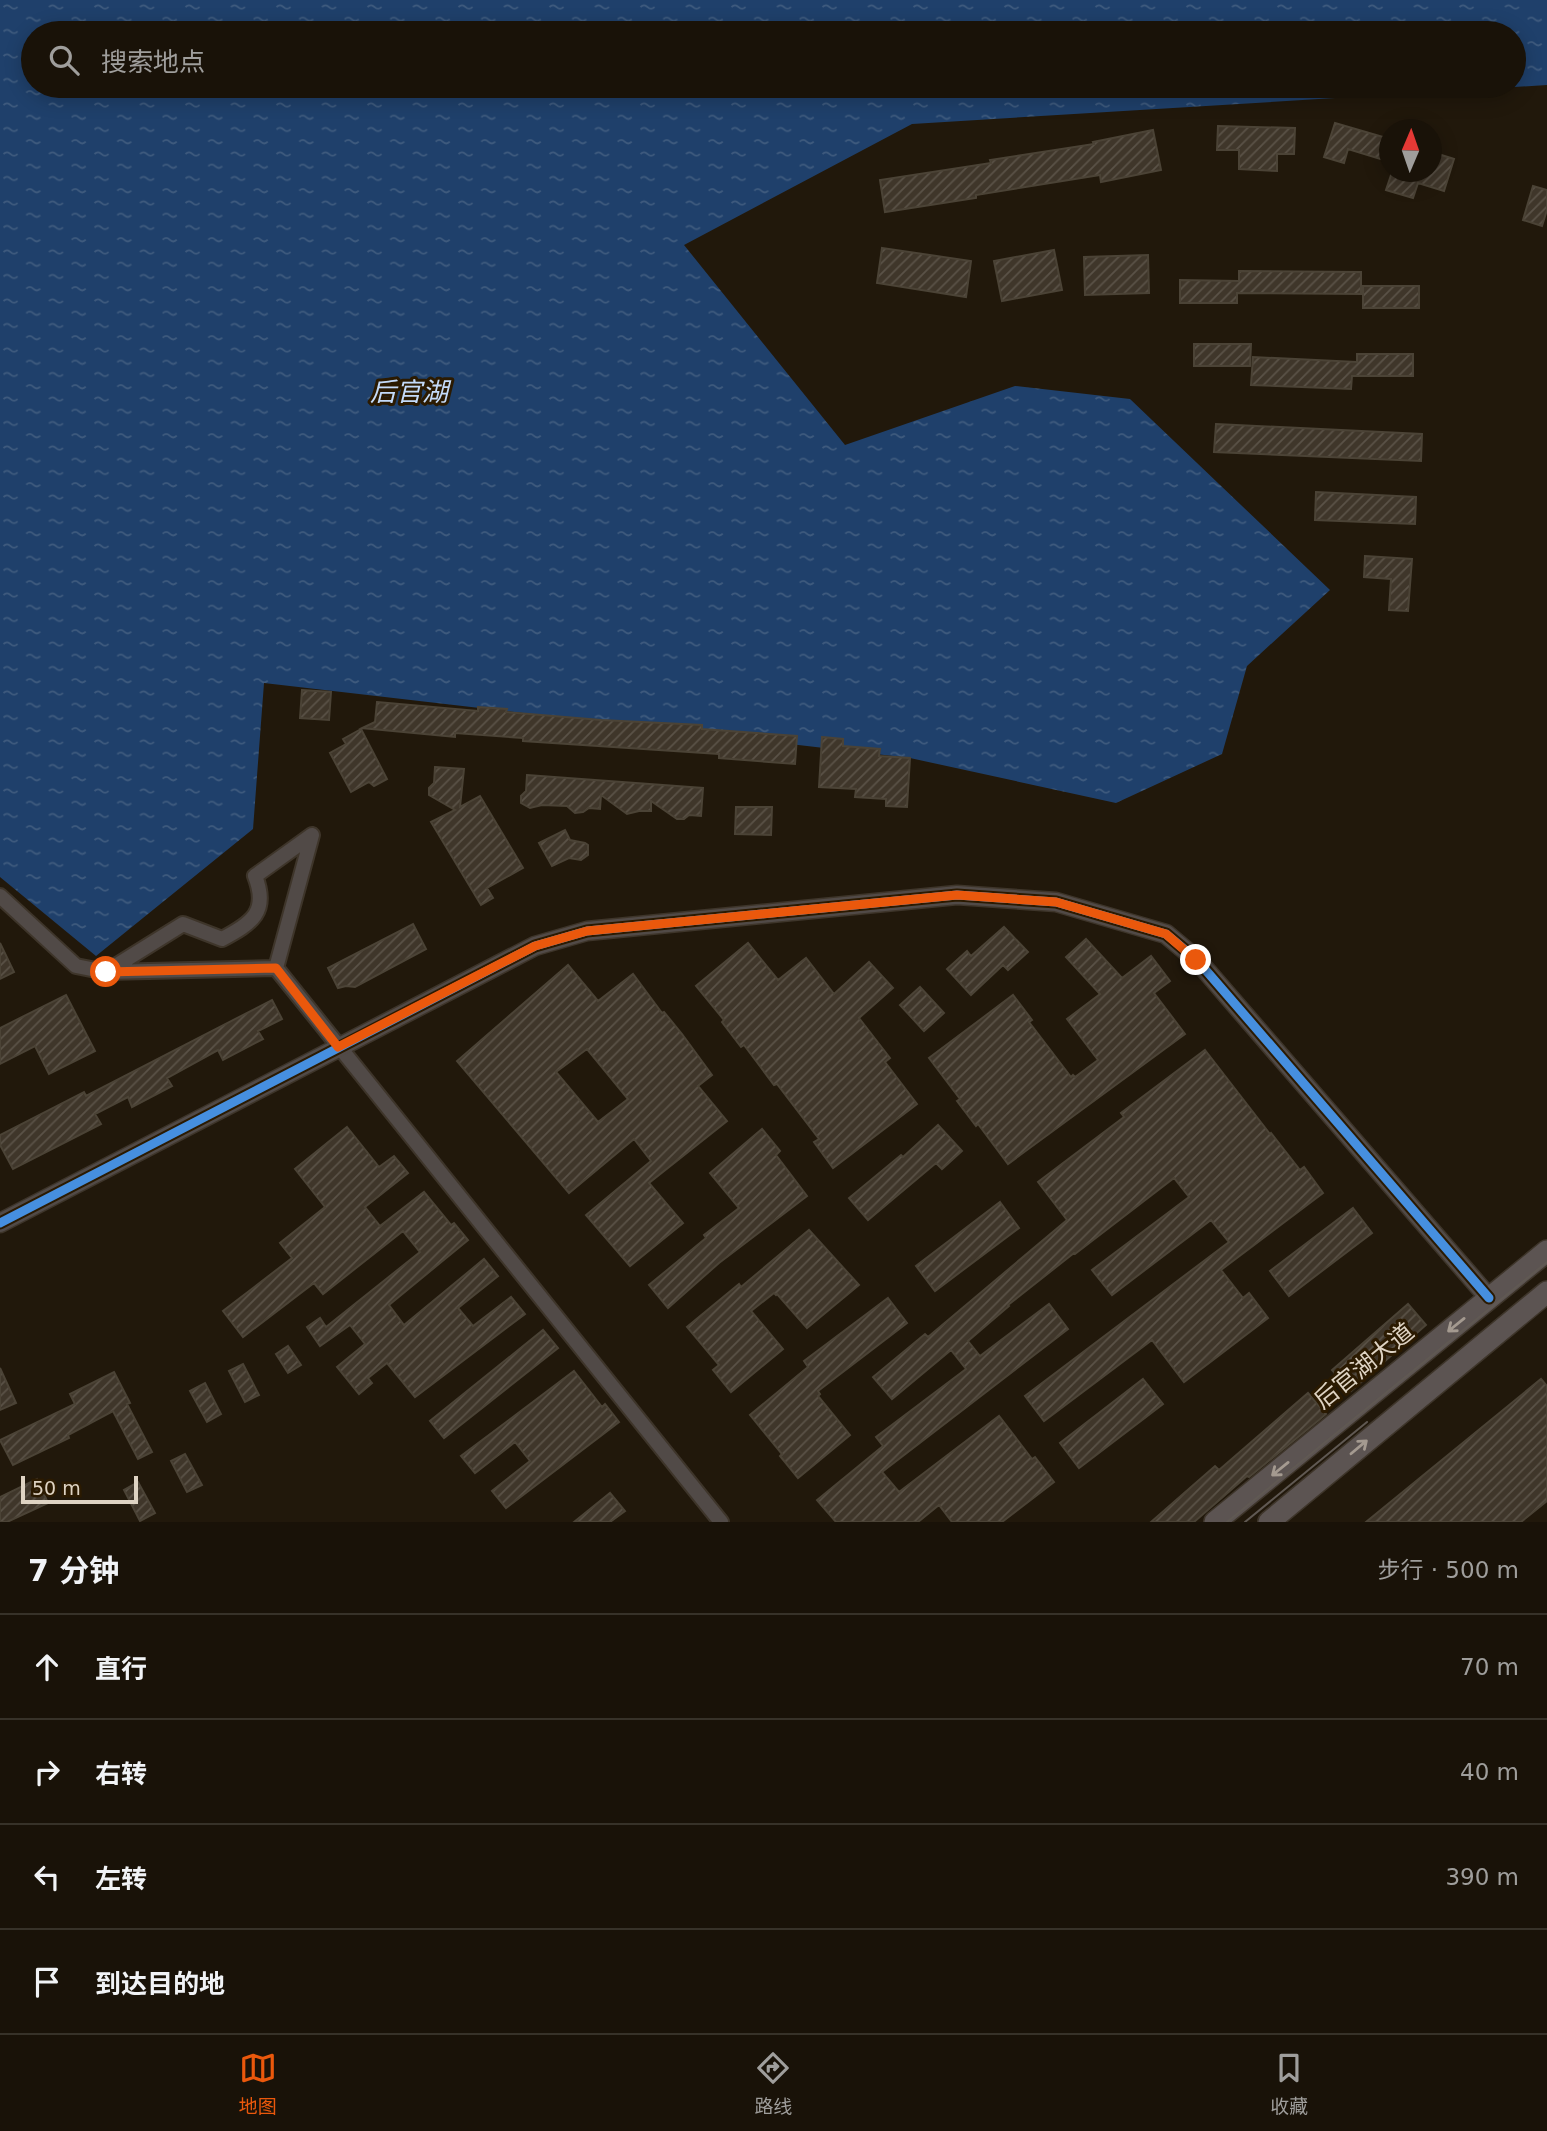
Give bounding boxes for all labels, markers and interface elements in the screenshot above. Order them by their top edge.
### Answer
search box [21,21,1526,98]
icon: search [45,41,83,79]
text: 搜索地点 [101,47,205,77]
north arrow [1379,119,1442,182]
water label: 后官湖 [370,377,452,407]
route end [1180,944,1211,975]
route start [90,956,121,987]
street label: 后官湖大道 [1309,1317,1419,1415]
one-way arrow [1448,1317,1466,1333]
one-way arrow [1350,1439,1368,1455]
one-way arrow [1271,1461,1289,1476]
scale bar [21,1473,138,1505]
text: 50 m [32,1477,81,1499]
text: 7 分钟 [28,1553,119,1588]
text: 步行 · 500 m [1377,1557,1519,1583]
icon: ahead [28,1648,66,1686]
text: 直行 [95,1654,147,1684]
text: 70 m [1460,1654,1519,1680]
icon: right [28,1753,66,1791]
text: 右转 [95,1759,147,1789]
text: 40 m [1460,1759,1519,1785]
icon: left [28,1858,66,1896]
text: 左转 [95,1864,147,1894]
text: 390 m [1445,1864,1519,1890]
icon: arrive [28,1963,66,2001]
text: 到达目的地 [95,1969,225,1999]
tab: 地图 [239,2049,277,2118]
tab: 路线 [754,2049,792,2118]
tab: 收藏 [1270,2049,1308,2118]

